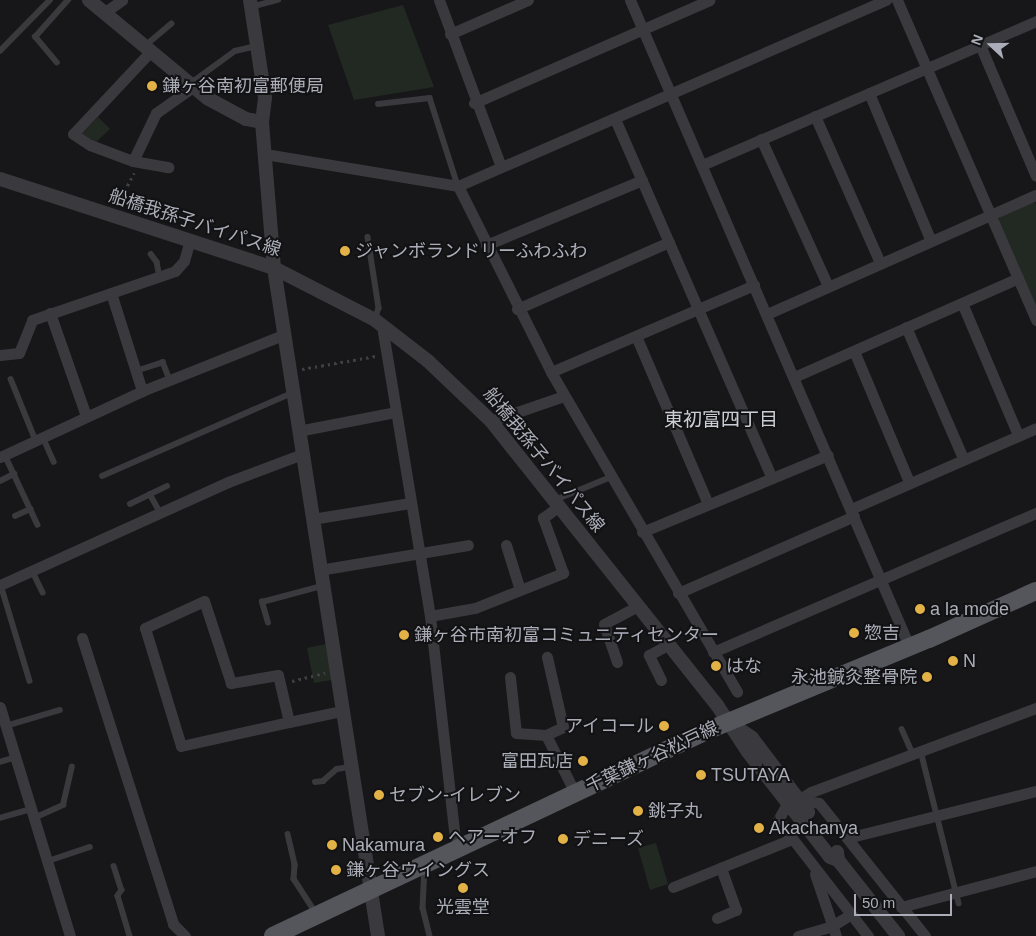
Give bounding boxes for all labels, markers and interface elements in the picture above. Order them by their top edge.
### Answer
north arrow [966,20,1016,70]
text: N [968,32,986,47]
place label: 鎌ヶ谷南初富郵便局 [162,75,324,97]
marker: 鎌ヶ谷南初富郵便局 [146,80,158,92]
street label: 船橋我孫子バイパス線 [106,185,284,261]
place label: ジャンボランドリーふわふわ [355,240,589,262]
marker: ジャンボランドリーふわふわ [339,245,351,257]
street label: 船橋我孫子バイパス線 [479,383,609,537]
district label: 東初富四丁目 [664,409,778,431]
place label: a la mode [930,598,1009,620]
marker: a la mode [914,603,926,615]
place label: 惣吉 [864,622,900,644]
place label: 鎌ヶ谷市南初富コミュニティセンター [414,624,720,646]
marker: 惣吉 [848,627,860,639]
marker: 鎌ヶ谷市南初富コミュニティセンター [398,629,410,641]
place label: N [963,650,976,672]
place label: はな [726,655,762,677]
marker: N [947,655,959,667]
marker: はな [710,660,722,672]
place label: 永池鍼灸整骨院 [791,666,917,688]
marker: 永池鍼灸整骨院 [921,671,933,683]
place label: アイコール [564,715,654,737]
street label: 千葉鎌ヶ谷松戸線 [582,717,722,797]
marker: アイコール [658,720,670,732]
place label: 富田瓦店 [501,750,573,772]
marker: 富田瓦店 [577,755,589,767]
place label: TSUTAYA [711,764,790,786]
marker: TSUTAYA [695,769,707,781]
place label: セブン-イレブン [389,784,521,806]
marker: セブン-イレブン [373,789,385,801]
place label: 銚子丸 [648,800,702,822]
marker: 銚子丸 [632,805,644,817]
place label: Akachanya [769,817,858,839]
marker: Akachanya [753,822,765,834]
place label: ヘアーオフ [448,826,537,848]
place label: デニーズ [573,828,645,850]
marker: ヘアーオフ [432,831,444,843]
marker: デニーズ [557,833,569,845]
place label: Nakamura [342,834,425,856]
marker: Nakamura [326,839,338,851]
place label: 鎌ヶ谷ウイングス [346,859,490,881]
marker: 鎌ヶ谷ウイングス [330,864,342,876]
marker: 光雲堂 [457,882,469,894]
scale bar [856,884,954,916]
text: 50 m [862,894,895,911]
place label: 光雲堂 [436,896,490,918]

